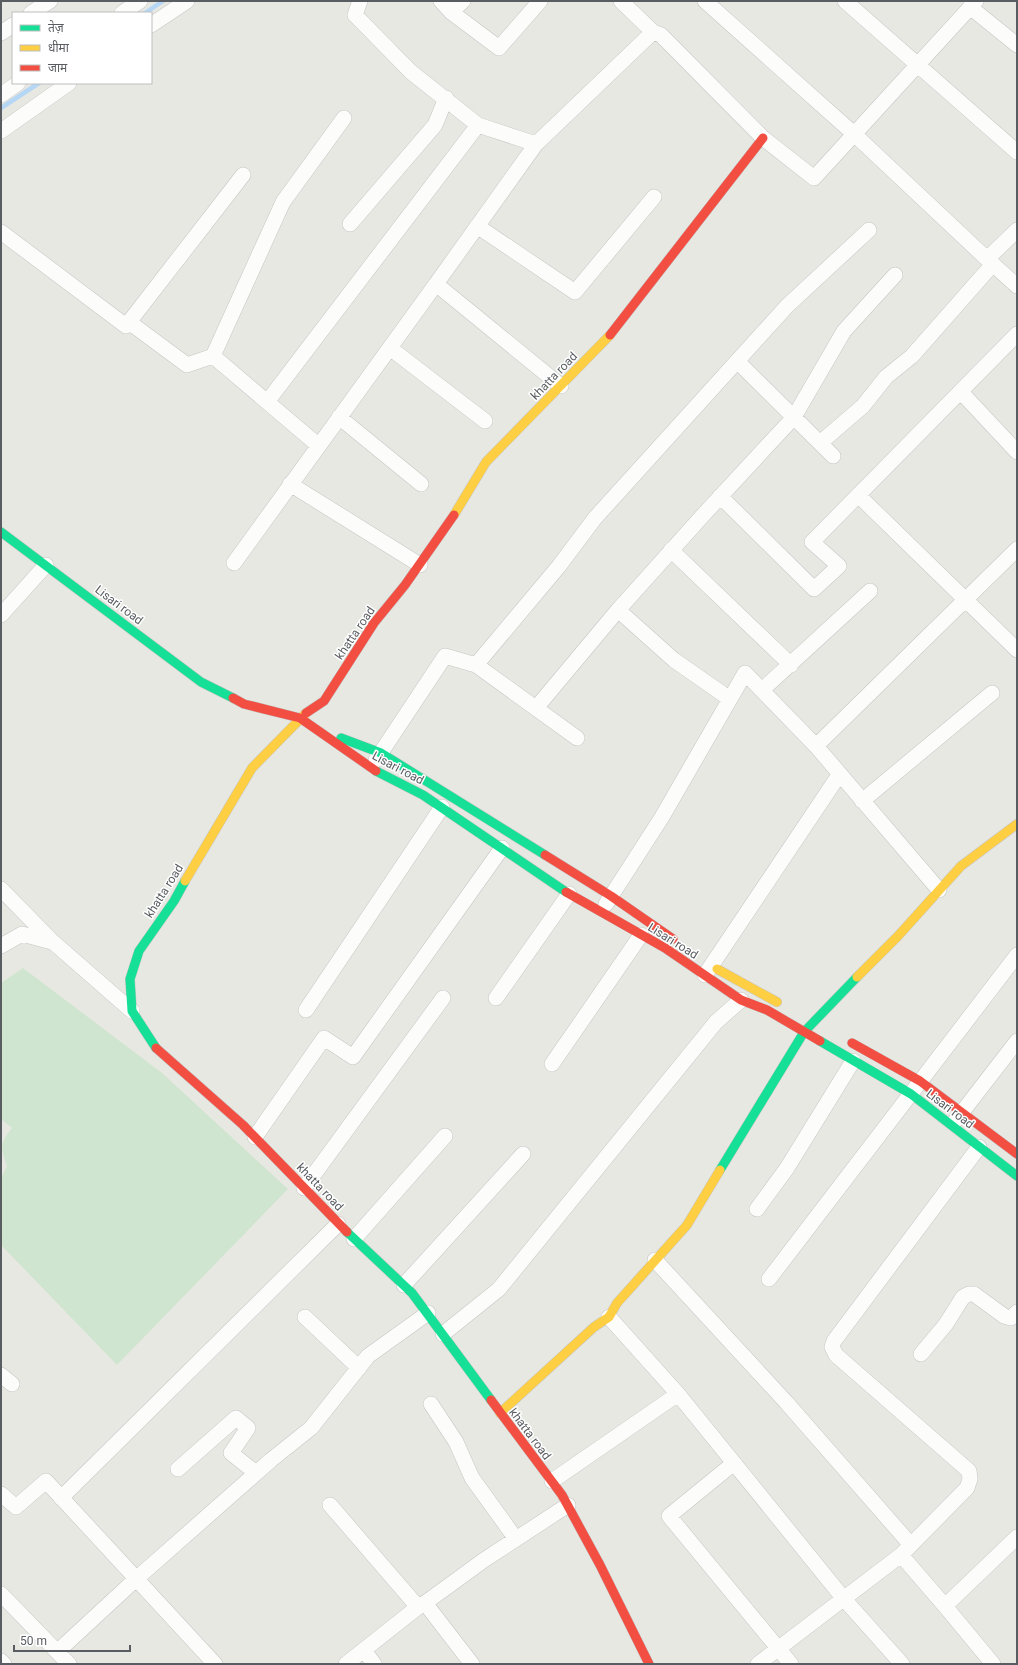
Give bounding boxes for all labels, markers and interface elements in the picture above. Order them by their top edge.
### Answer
legend [12,12,152,84]
text: तेज़ [48,20,65,35]
text: धीमा [48,40,70,55]
text: जाम [48,61,68,75]
street label: khatta road [528,349,580,403]
street label: Lisari road [92,583,146,627]
street label: khatta road [332,604,378,662]
street label: Lisari road [370,749,426,787]
street label: khatta road [142,862,186,920]
street label: Lisari road [645,920,701,962]
street label: Lisari road [923,1087,977,1131]
street label: khatta road [294,1160,346,1214]
street label: khatta road [506,1406,554,1462]
scale bar [14,1627,130,1653]
text: 50 m [20,1634,47,1648]

